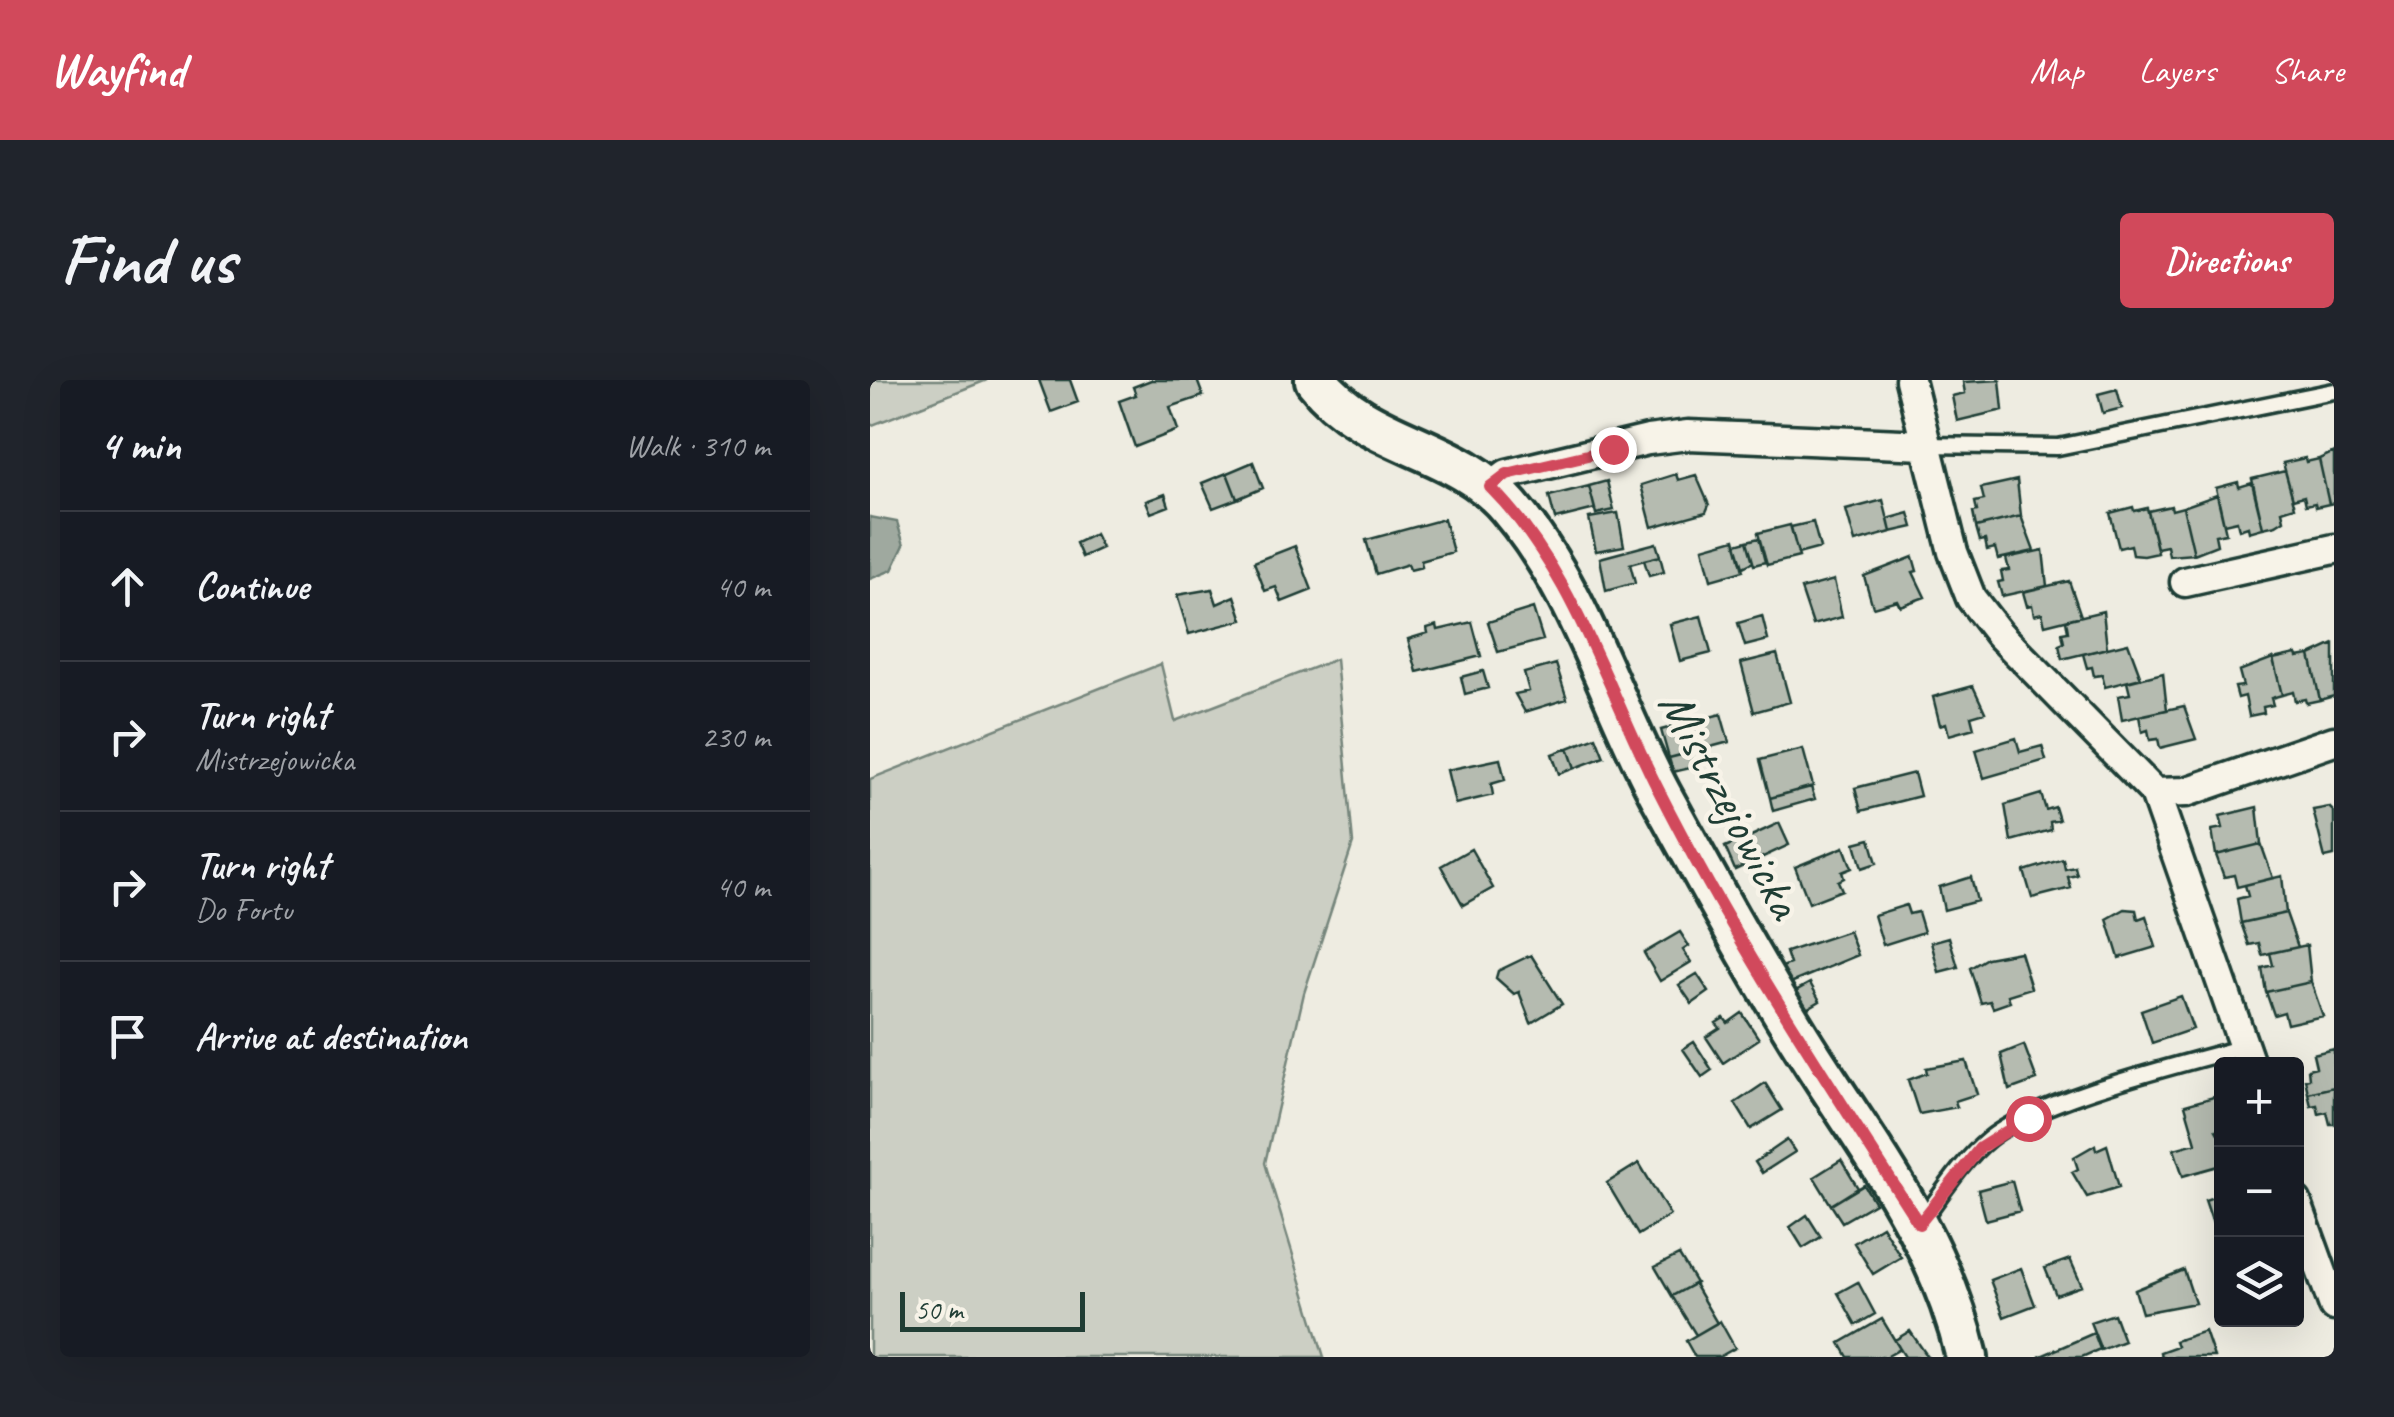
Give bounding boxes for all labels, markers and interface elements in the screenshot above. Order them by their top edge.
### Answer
text: Wayfind [50,40,185,100]
text: Map [2030,48,2083,93]
text: Layers [2138,48,2216,93]
text: Share [2271,48,2344,93]
button: Directions [2120,213,2334,308]
text: Find us [60,216,235,304]
text: 4 min [100,419,180,472]
text: Walk · 310 m [626,425,770,466]
route end [1591,427,1637,473]
icon: ahead [100,559,155,614]
text: Continue [195,563,309,610]
text: 40 m [716,566,770,607]
street label: Mistrzejowicka [1645,679,1819,931]
text: Turn right [195,692,329,739]
icon: right [100,709,155,764]
text: 230 m [701,716,770,757]
text: Mistrzejowicka [195,739,354,780]
text: Turn right [195,842,329,889]
icon: right [100,859,155,914]
text: 40 m [716,866,770,907]
text: Do Fortu [195,889,292,930]
icon: arrive [100,1009,155,1064]
text: Arrive at destination [195,1013,467,1060]
map controls [2214,1057,2304,1327]
button: + [2214,1057,2304,1147]
route start [2006,1096,2052,1142]
button: − [2214,1147,2304,1237]
button: layers [2214,1237,2304,1327]
scale bar [900,1287,1085,1331]
text: 50 m [915,1292,963,1327]

